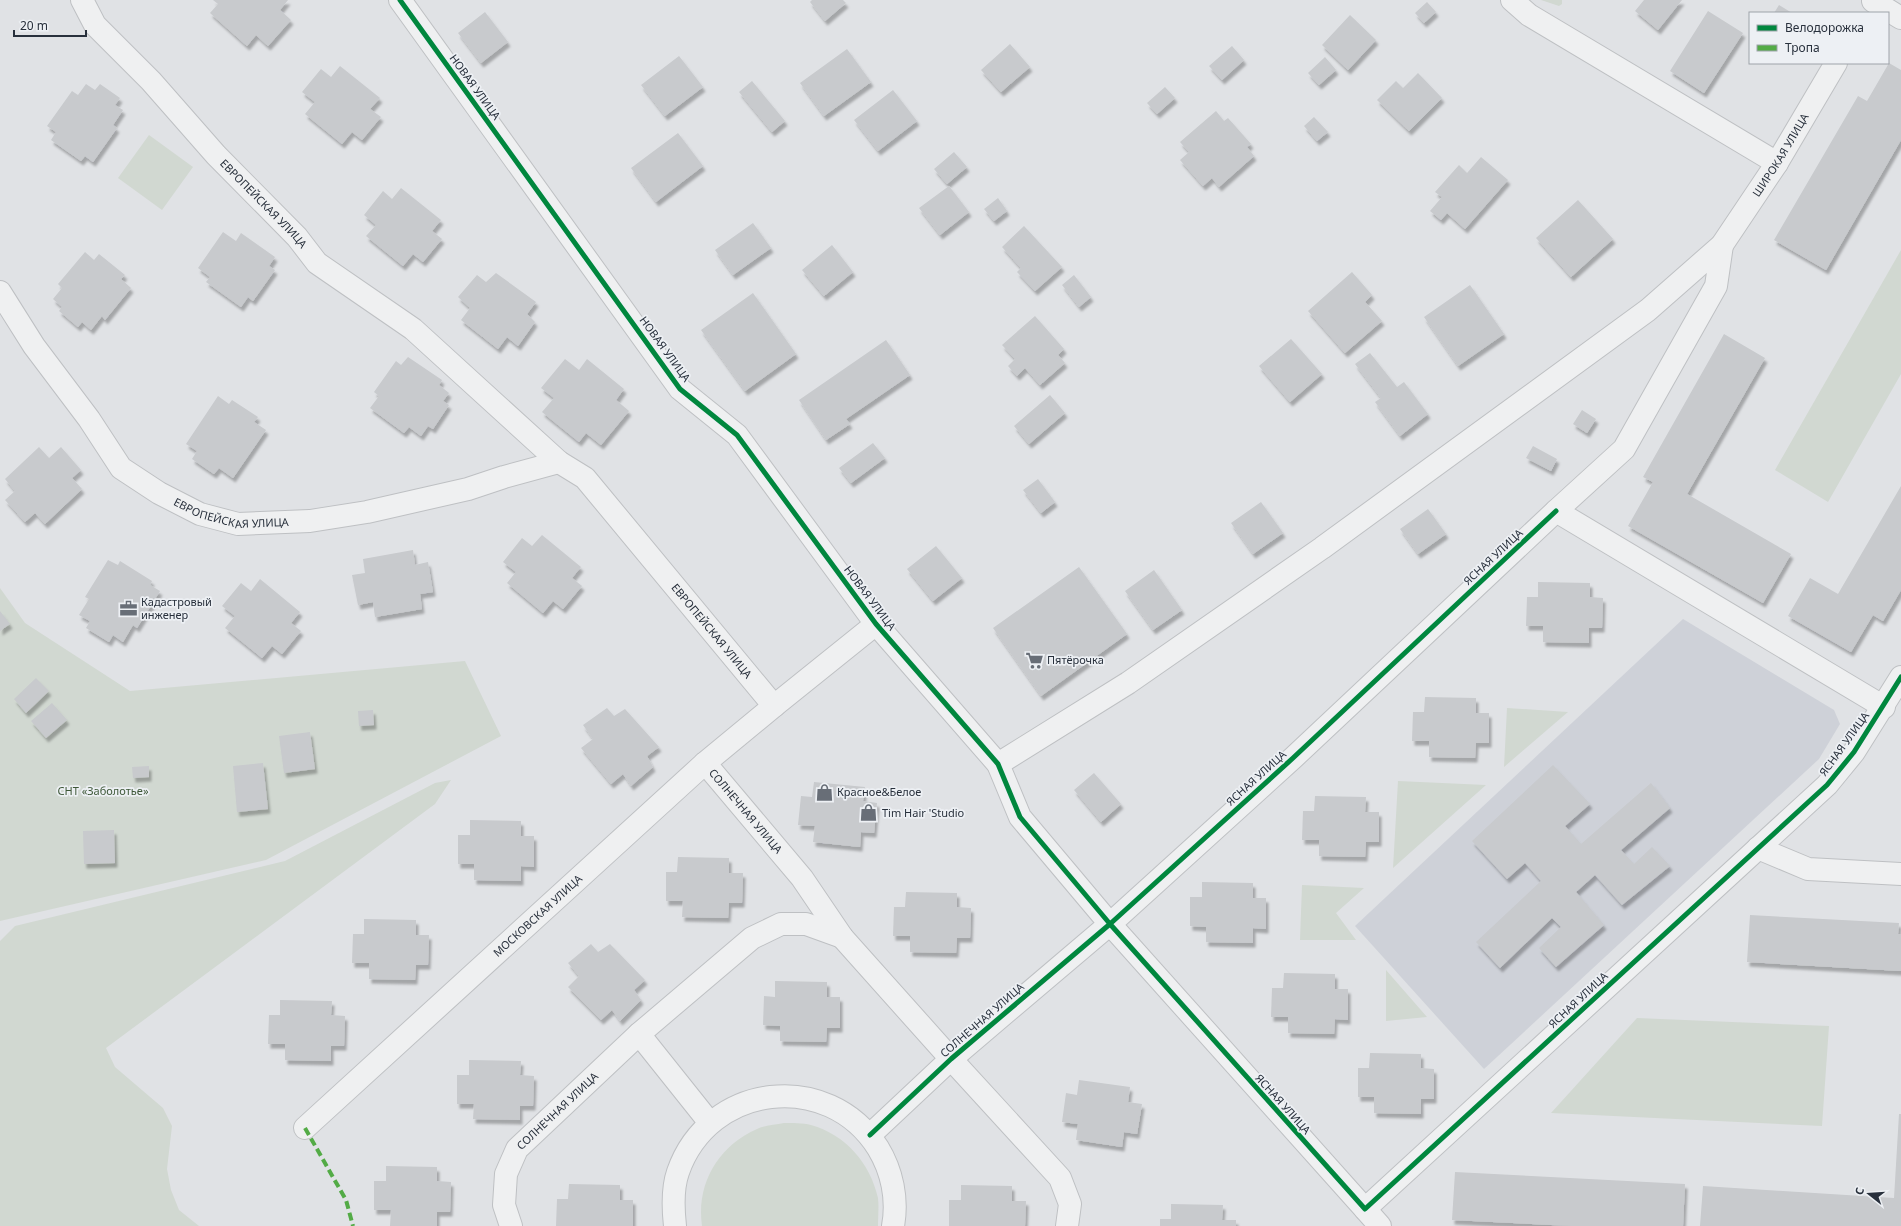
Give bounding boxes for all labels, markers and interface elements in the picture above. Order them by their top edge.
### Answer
scale bar [14,12,86,38]
legend [1749,12,1889,64]
text: 20 m [20,17,48,34]
text: Велодорожка [1785,19,1864,36]
text: Тропа [1785,39,1820,56]
street label: НОВАЯ УЛИЦА [447,51,505,123]
street label: ШИРОКАЯ УЛИЦА [1749,110,1812,199]
street label: ЕВРОПЕЙСКАЯ УЛИЦА [217,156,311,252]
street label: НОВАЯ УЛИЦА [637,313,695,385]
street label: ЕВРОПЕЙСКАЯ УЛИЦА [171,494,290,531]
street label: ЯСНАЯ УЛИЦА [1460,525,1526,588]
street label: НОВАЯ УЛИЦА [841,562,900,634]
street label: ЕВРОПЕЙСКАЯ УЛИЦА [668,580,756,682]
place label: Кадастровый инженер [141,594,212,622]
office icon: Кадастровый инженер [118,598,138,618]
supermarket icon: Пятёрочка [1024,650,1044,670]
place label: Пятёрочка [1047,652,1104,667]
street label: ЯСНАЯ УЛИЦА [1815,708,1873,779]
street label: ЯСНАЯ УЛИЦА [1222,746,1290,809]
street label: СОЛНЕЧНАЯ УЛИЦА [706,765,787,857]
shop icon: Красное&Белое [814,782,834,802]
park label: СНТ «Заболотье» [57,783,149,798]
place label: Красное&Белое [837,784,921,799]
shop icon: Tim Hair 'Studio [859,803,879,823]
place label: Tim Hair 'Studio [882,805,965,820]
street label: МОСКОВСКАЯ УЛИЦА [490,870,586,960]
street label: ЯСНАЯ УЛИЦА [1545,968,1611,1031]
street label: СОЛНЕЧНАЯ УЛИЦА [937,978,1028,1060]
street label: СОЛНЕЧНАЯ УЛИЦА [513,1068,602,1153]
street label: ЯСНАЯ УЛИЦА [1252,1070,1315,1138]
north arrow [1849,1174,1889,1214]
text: С [1851,1185,1867,1197]

